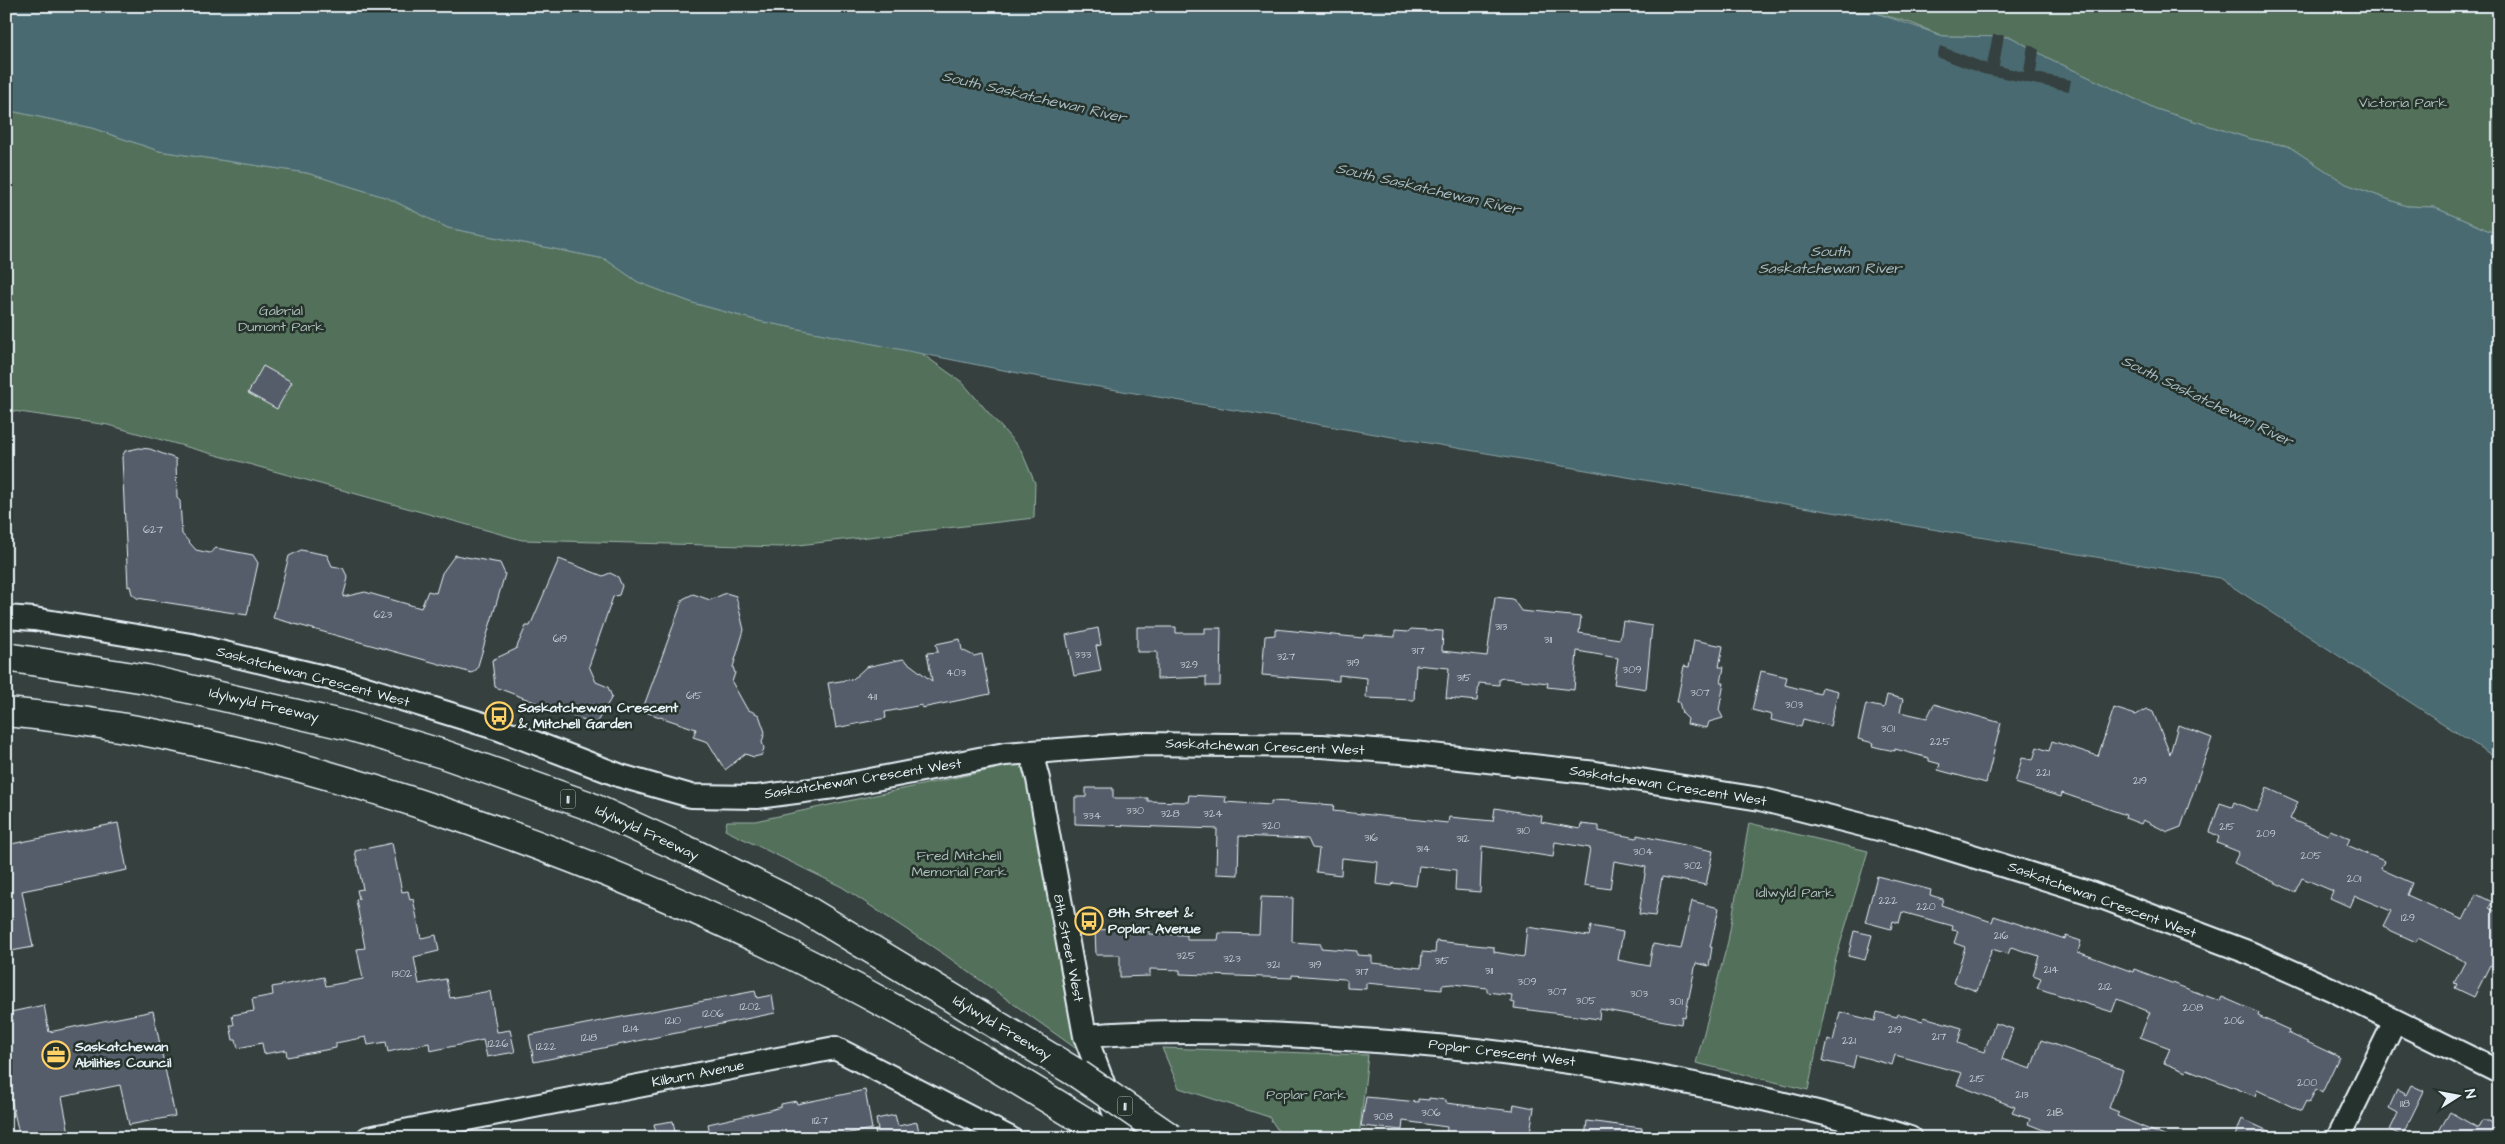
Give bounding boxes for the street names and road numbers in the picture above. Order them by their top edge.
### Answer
street label: Saskatchewan Crescent West [214,642,412,713]
street label: Idylwyld Freeway [207,683,321,727]
street label: Saskatchewan Crescent West [1165,734,1365,760]
street label: Saskatchewan Crescent West [763,753,963,804]
street label: Saskatchewan Crescent West [1568,761,1768,812]
road number: 11 [560,790,576,809]
street label: Idylwyld Freeway [592,800,702,866]
street label: Saskatchewan Crescent West [2005,857,2199,944]
street label: 8th Street West [1048,892,1088,1004]
street label: Idylwyld Freeway [949,991,1055,1066]
street label: Poplar Crescent West [1428,1034,1577,1072]
street label: Kilburn Avenue [650,1055,746,1093]
road number: 11 [1118,1096,1132,1116]

